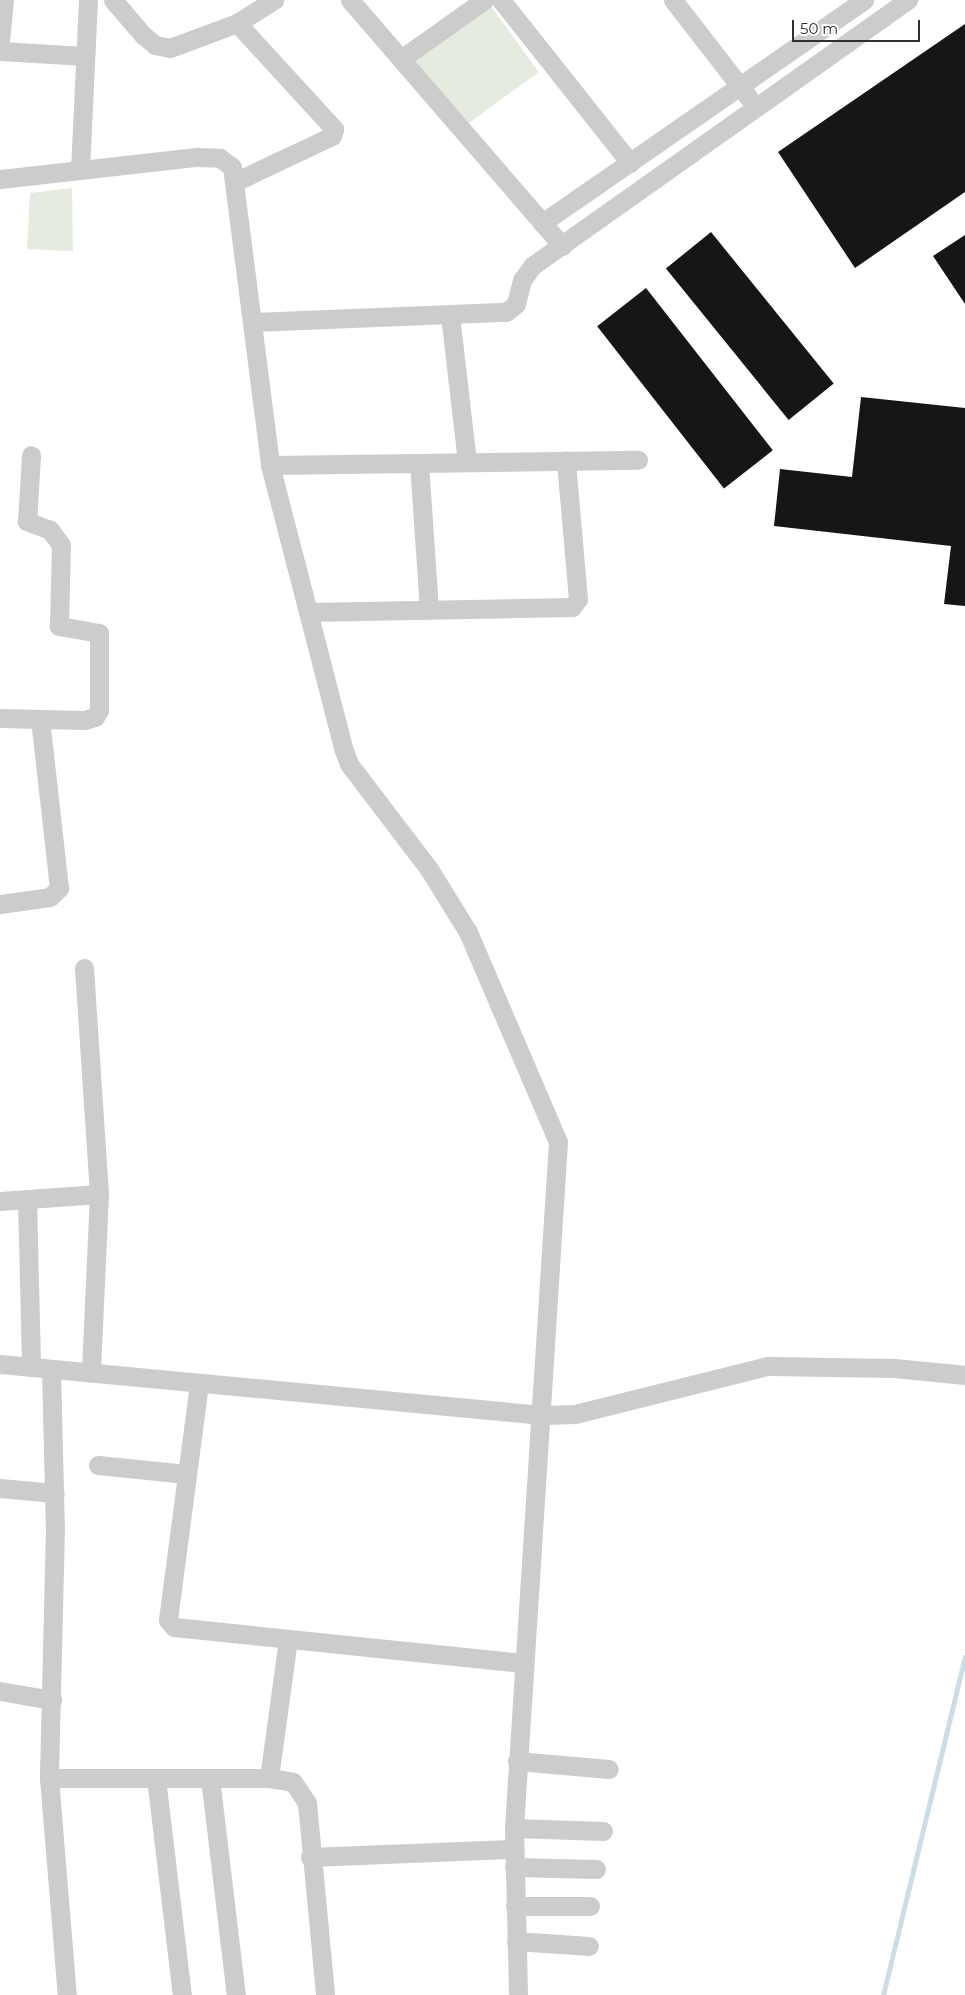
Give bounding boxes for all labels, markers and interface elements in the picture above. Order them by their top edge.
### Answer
scale bar [795,10,922,42]
text: 50 m [800,19,838,38]

